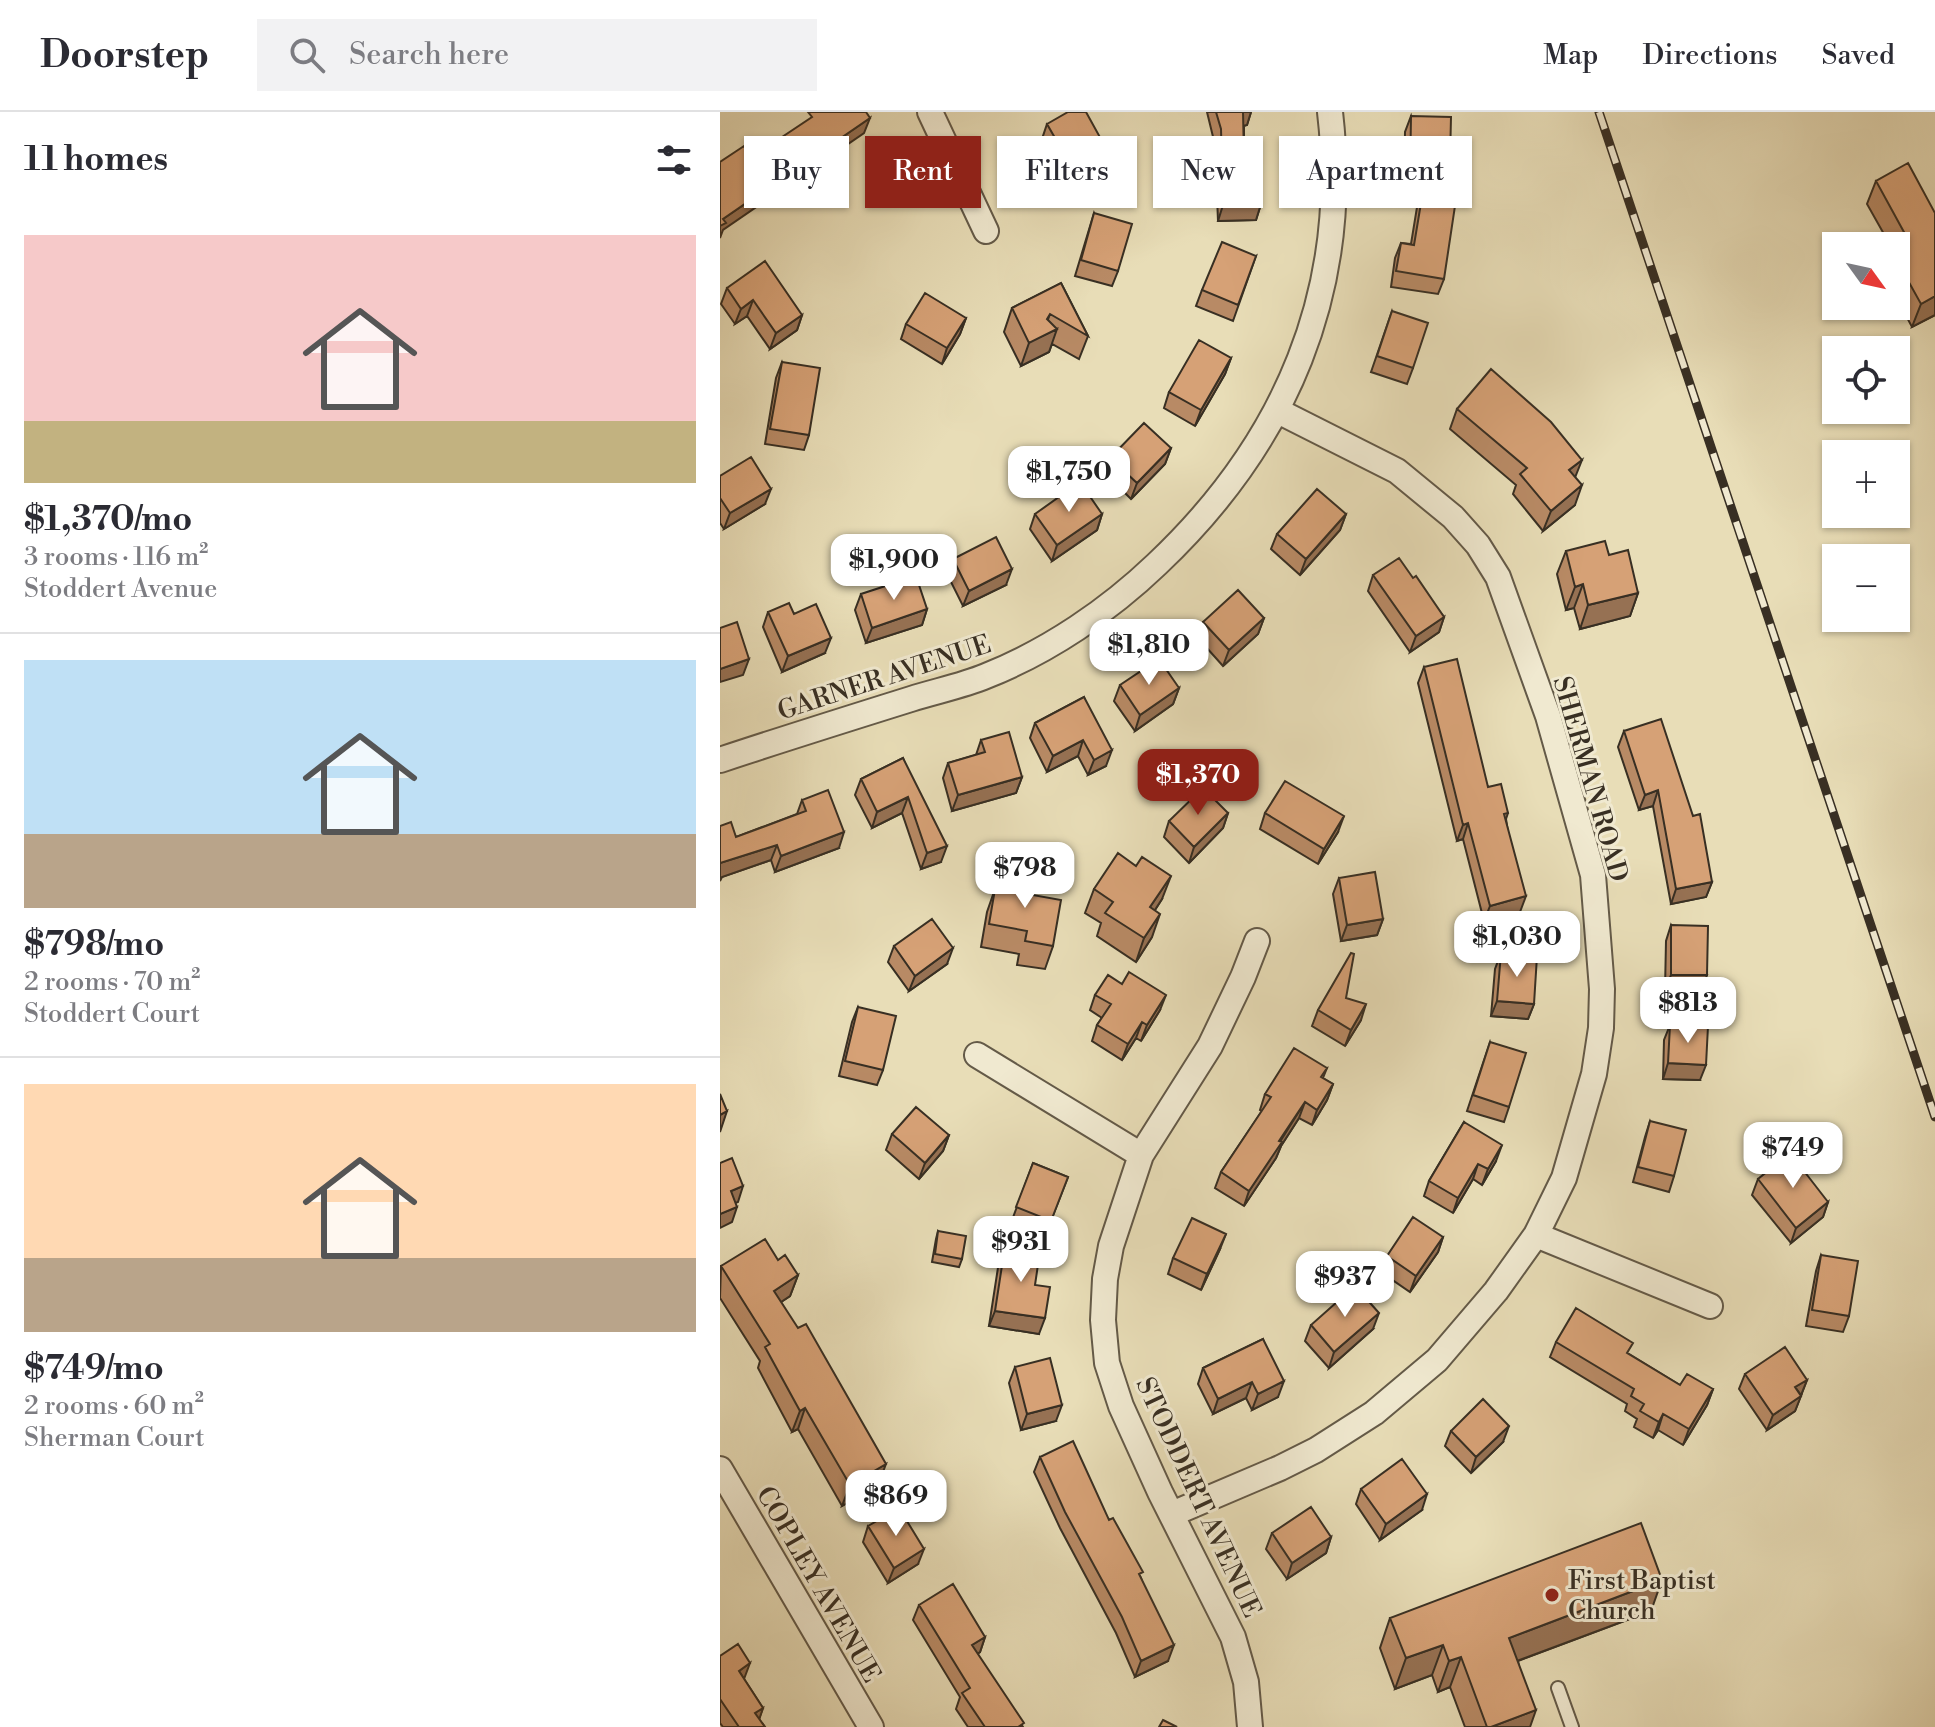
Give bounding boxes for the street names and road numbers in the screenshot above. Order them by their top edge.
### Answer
street label: GARNER AVENUE [774,628,995,728]
street label: SHERMAN ROAD [1545,673,1635,886]
street label: STODDERT AVENUE [1128,1372,1268,1623]
street label: COPLEY AVENUE [749,1481,887,1688]

